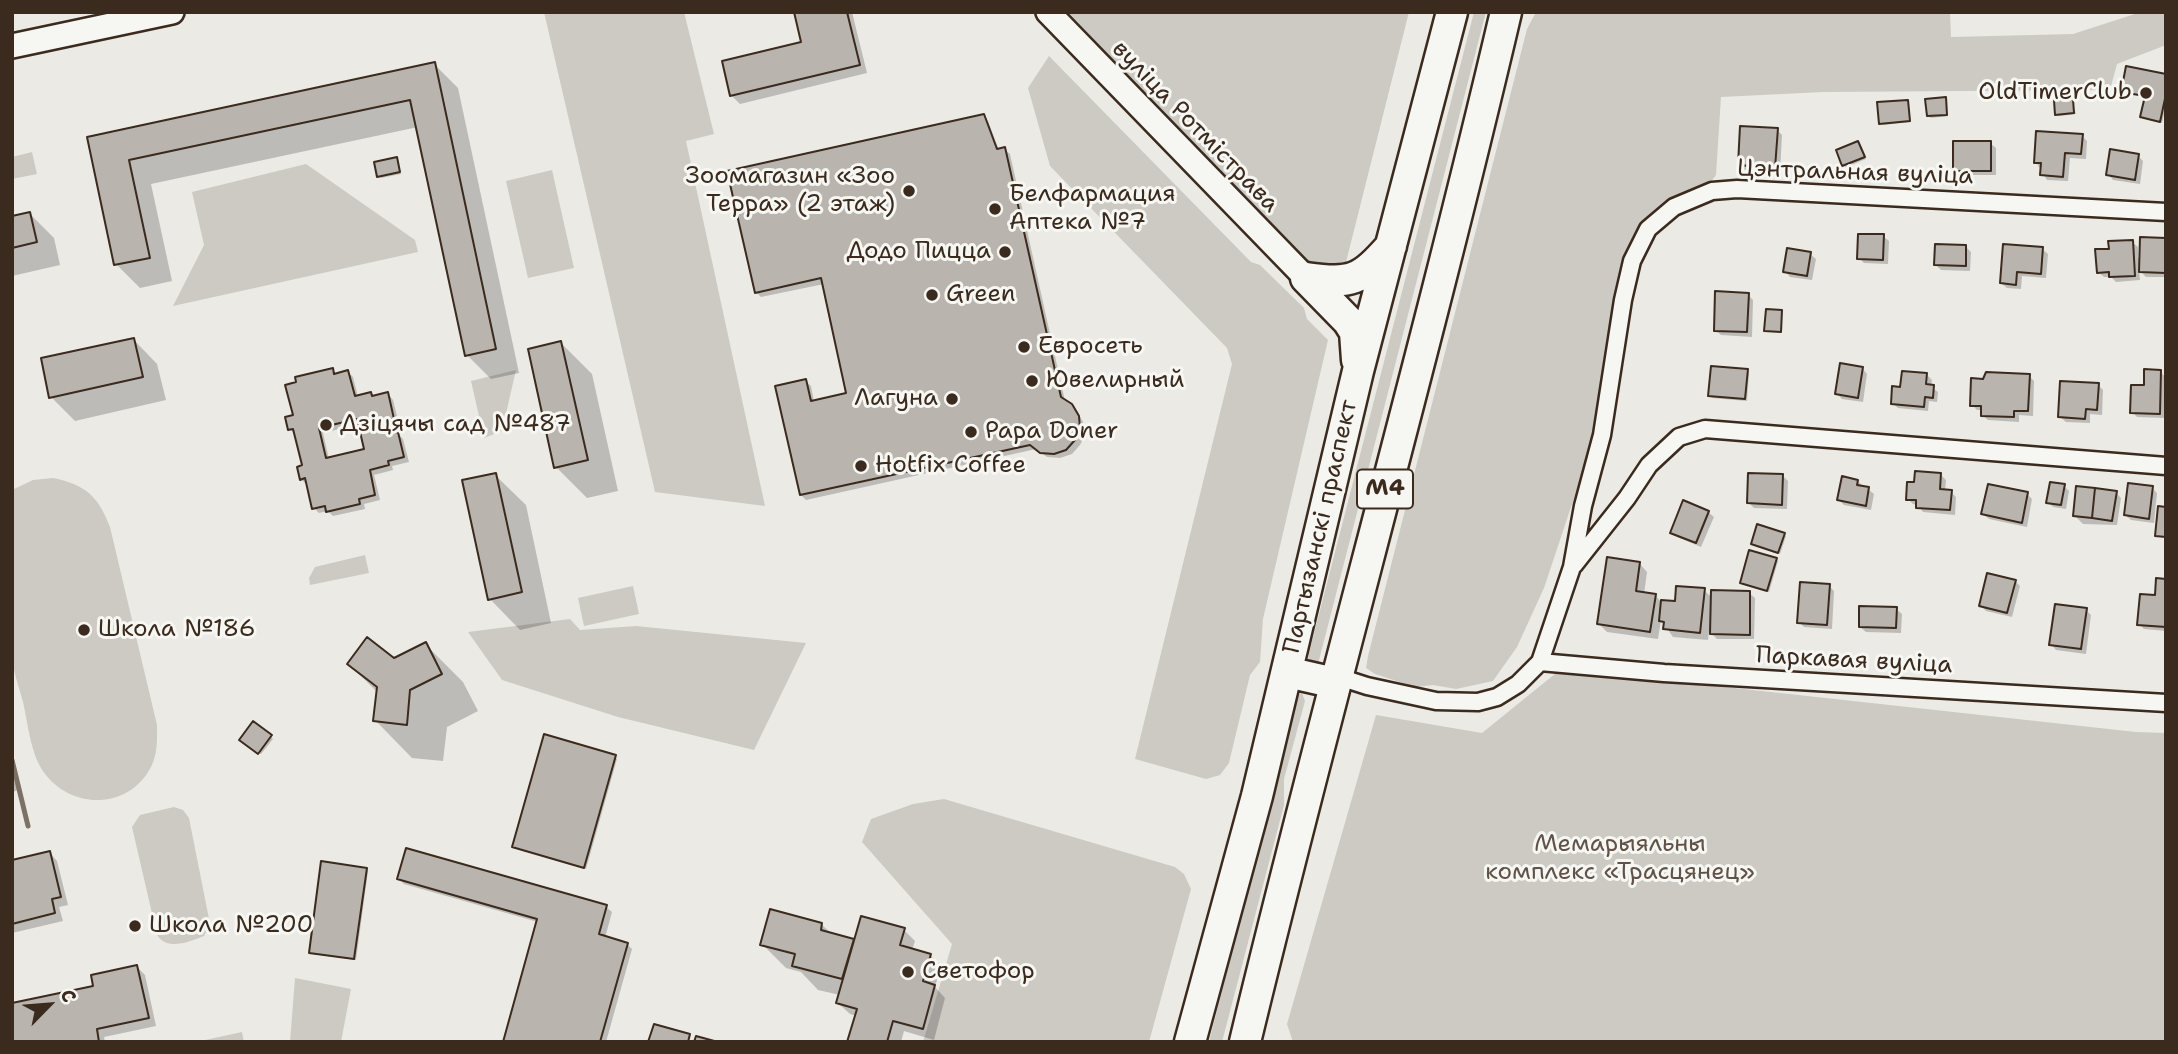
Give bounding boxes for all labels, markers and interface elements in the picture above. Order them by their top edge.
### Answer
street label: вуліца Ротмістрава [1106,35,1284,219]
place label: OldTimerClub [1978,79,2132,107]
marker: OldTimerClub [2138,85,2154,101]
street label: Цэнтральная вуліца [1736,154,1974,192]
place label: Зоомагазин «Зоо Терра» (2 этаж) [685,163,895,219]
place label: Белфармация Аптека №7 [1009,181,1176,237]
marker: Зоомагазин «Зоо Терра» (2 этаж) [901,183,917,199]
marker: Белфармация Аптека №7 [987,201,1003,217]
place label: Додо Пицца [846,238,991,266]
marker: Додо Пицца [997,244,1013,260]
place label: Green [946,281,1016,309]
marker: Green [924,287,940,303]
place label: Евросеть [1038,333,1143,361]
marker: Евросеть [1016,339,1032,355]
place label: Ювелирный [1046,367,1184,395]
marker: Ювелирный [1024,373,1040,389]
place label: Лагуна [854,385,938,413]
marker: Лагуна [944,391,960,407]
street label: Партызанскі праспект [1278,398,1364,656]
place label: Дзіцячы сад №487 [340,411,571,439]
marker: Дзіцячы сад №487 [318,417,334,433]
place label: Papa Doner [985,418,1118,446]
marker: Papa Doner [963,424,979,440]
place label: Hotfix Coffee [875,452,1026,480]
marker: Hotfix Coffee [853,458,869,474]
road number: М4 [1357,470,1413,509]
place label: Школа №186 [98,616,256,644]
marker: Школа №186 [76,622,92,638]
street label: Паркавая вуліца [1755,641,1953,681]
park label: Мемарыяльны комплекс «Трасцянец» [1485,831,1755,887]
place label: Школа №200 [149,912,313,940]
marker: Школа №200 [127,918,143,934]
place label: Светофор [922,958,1035,986]
marker: Светофор [900,964,916,980]
north arrow [14,970,84,1040]
text: С [55,985,82,1006]

